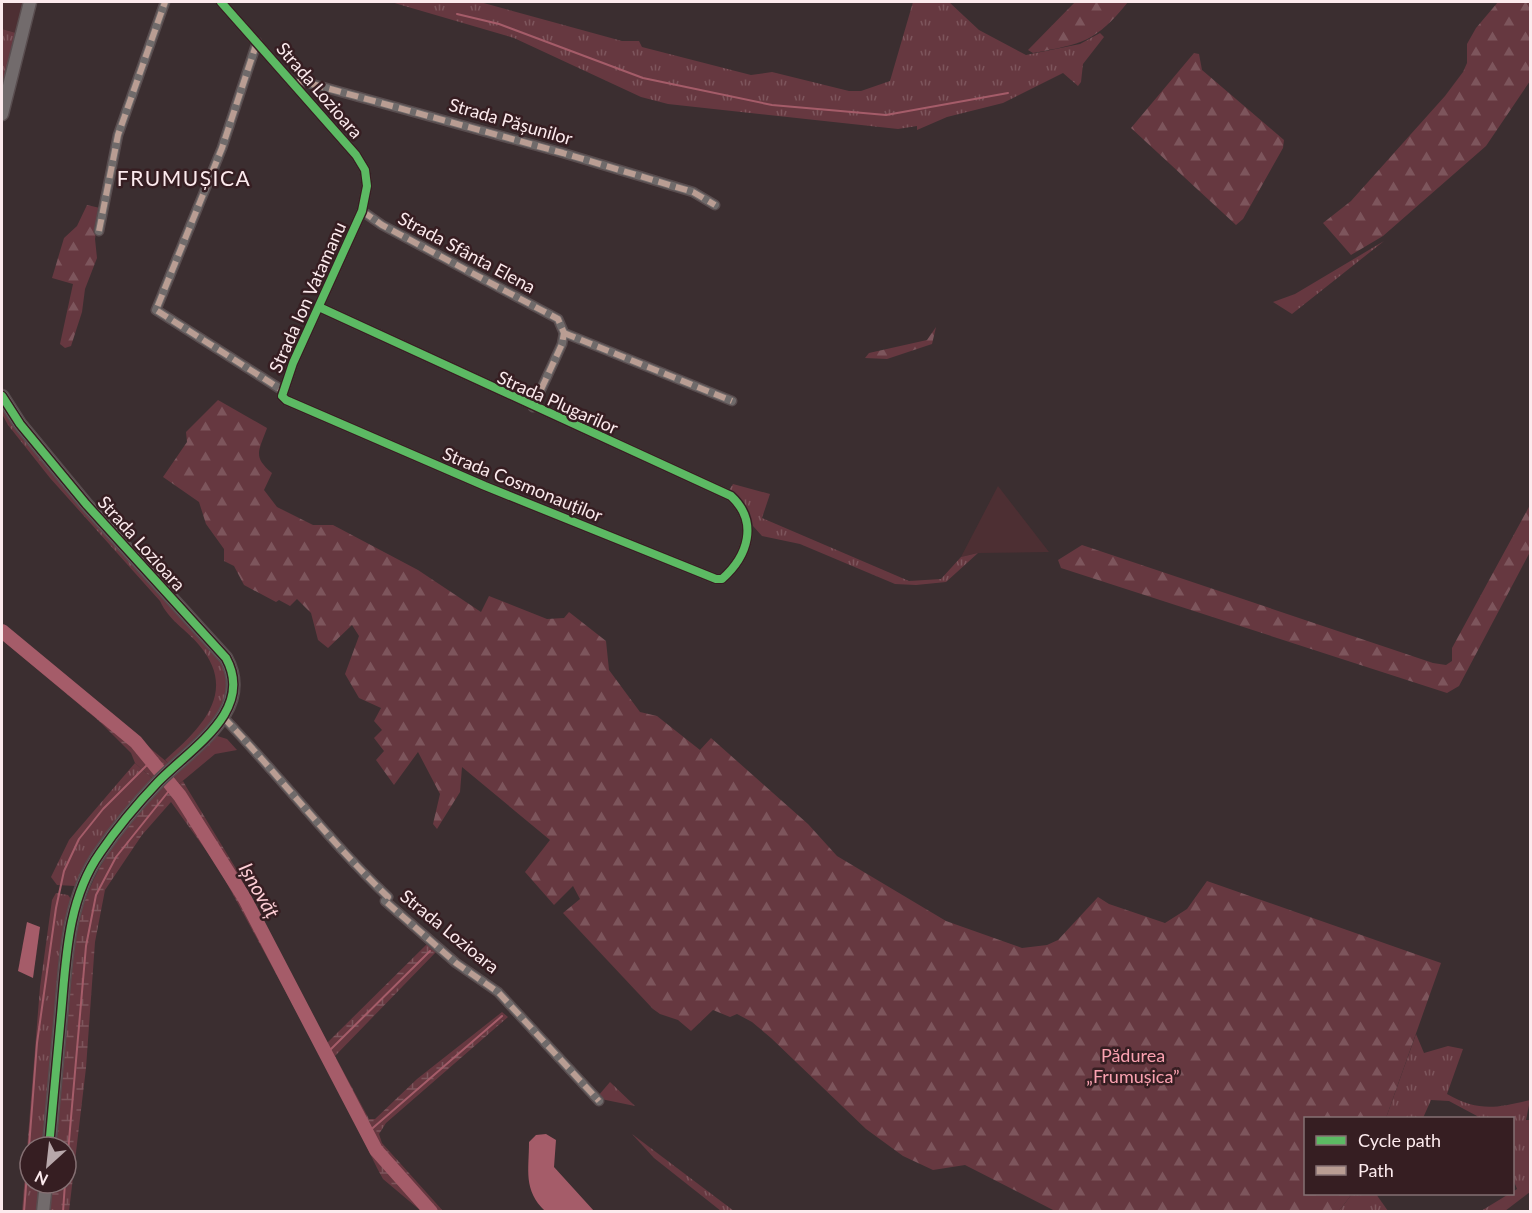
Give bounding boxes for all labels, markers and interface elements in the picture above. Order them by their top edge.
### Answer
street label: Strada Lozioara [272,37,368,143]
street label: Strada Pășunilor [447,93,576,149]
district label: FRUMUȘICA [117,165,251,190]
street label: Strada Sfânta Elena [395,207,539,297]
street label: Strada Ion Vatamanu [264,218,350,376]
street label: Strada Plugarilor [494,366,622,439]
street label: Strada Cosmonauților [440,442,607,526]
street label: Strada Lozioara [94,491,190,595]
water label: Ișnovăț [235,858,285,922]
street label: Strada Lozioara [396,885,504,977]
park label: Pădurea „Frumușica” [1086,1044,1180,1087]
legend [1304,1117,1514,1195]
text: Cycle path [1358,1129,1441,1151]
north arrow [18,1135,78,1195]
text: Path [1358,1159,1394,1181]
text: N [31,1168,51,1190]

